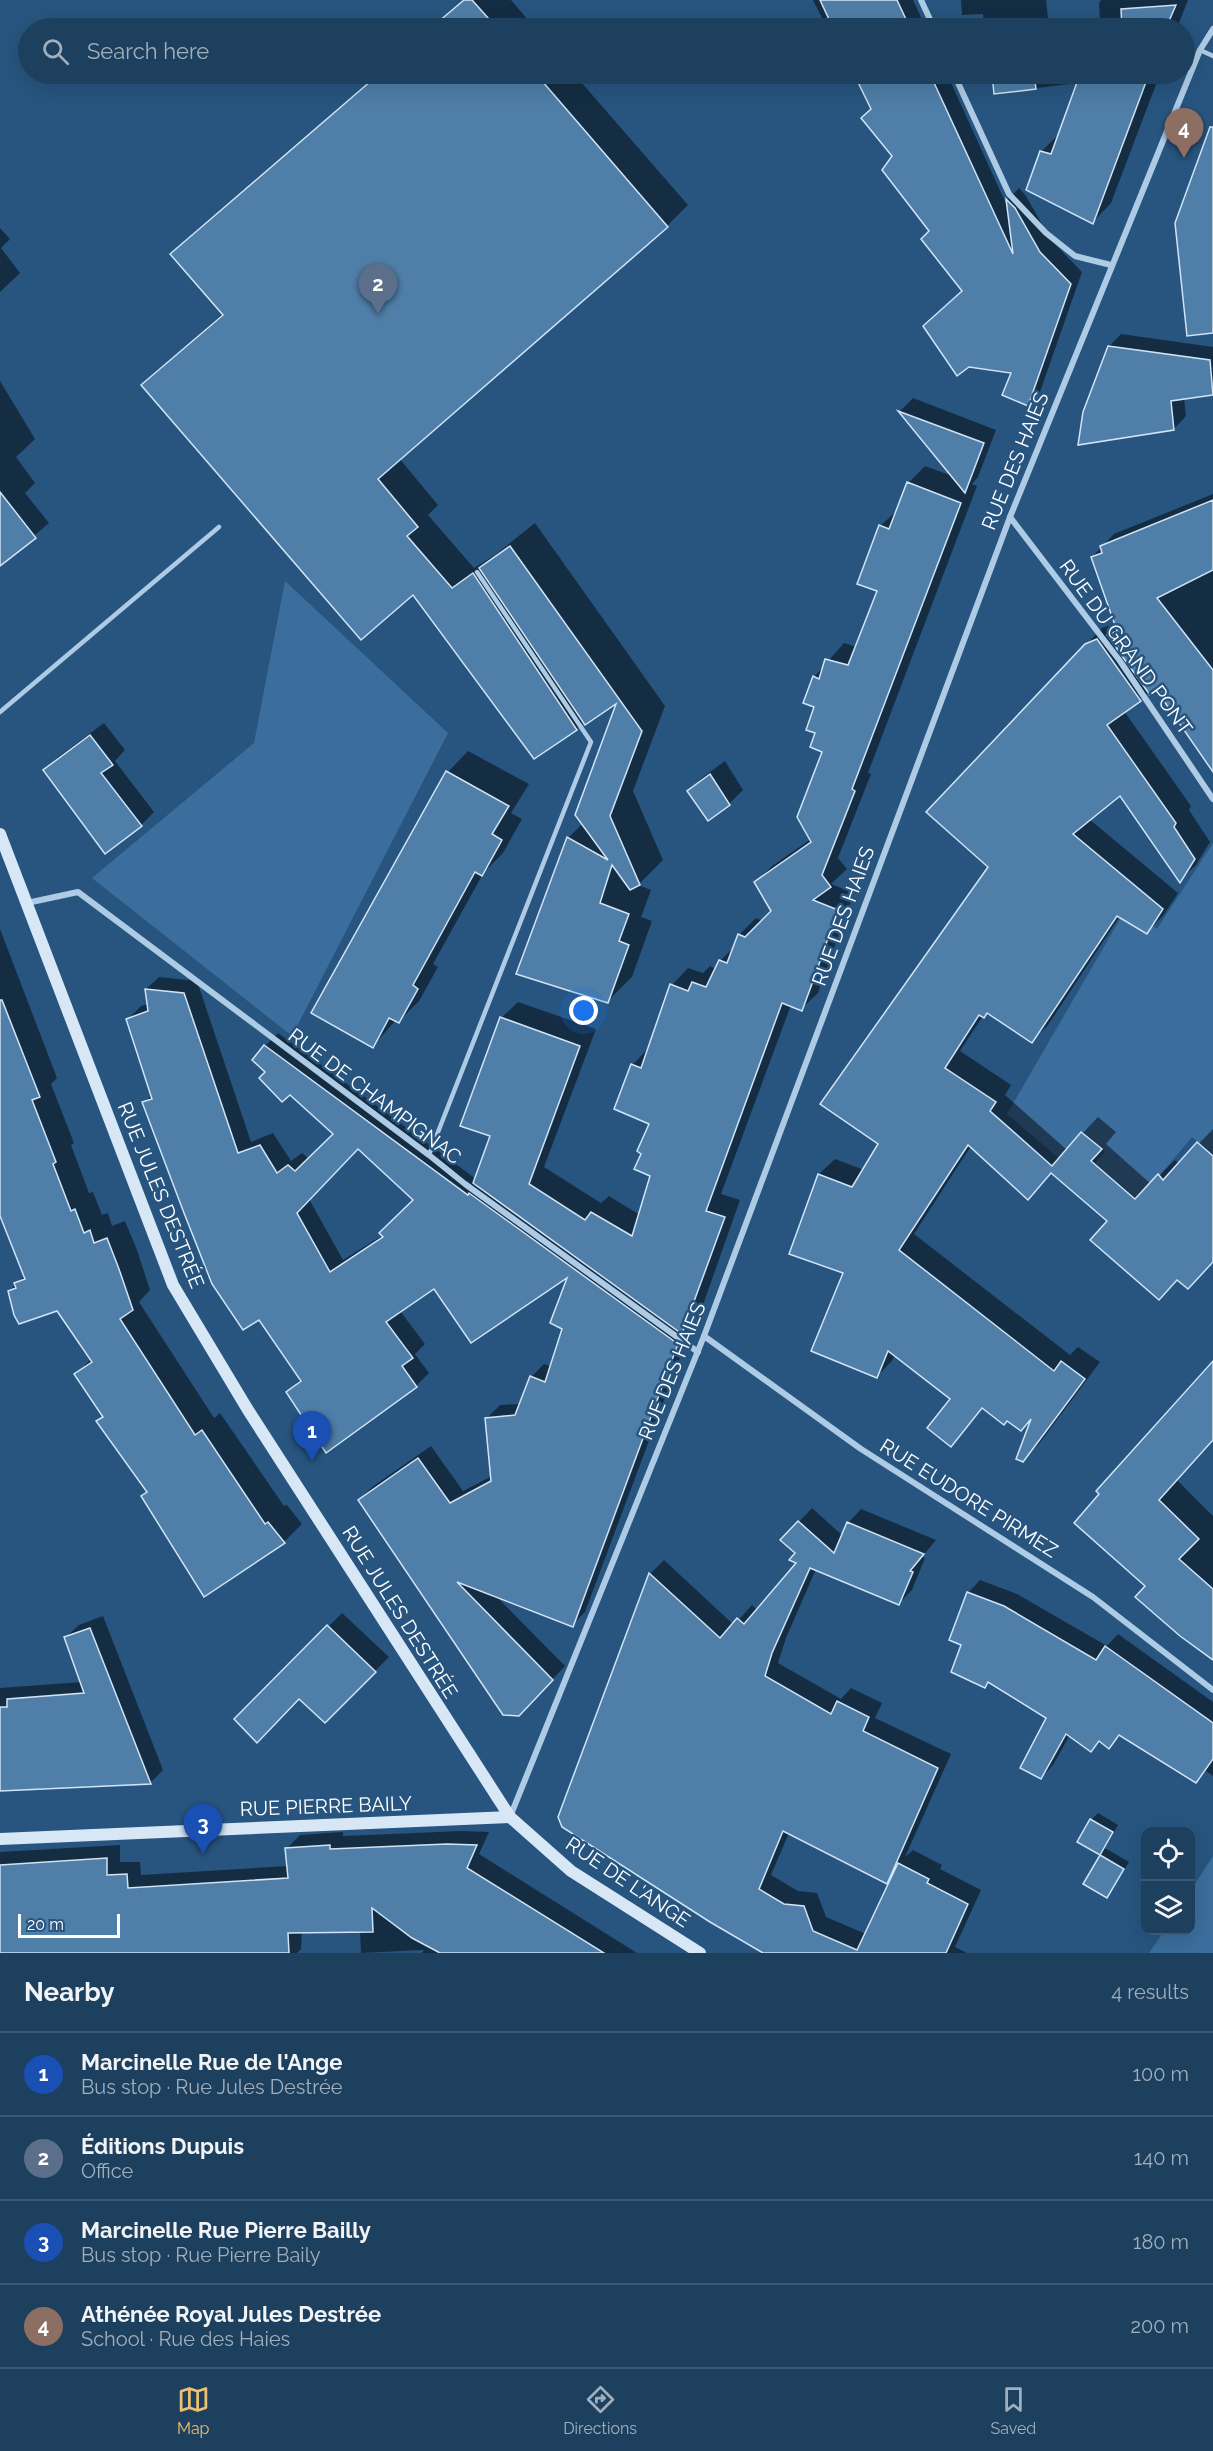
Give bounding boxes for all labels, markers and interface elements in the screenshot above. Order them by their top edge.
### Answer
search box [18,18,1195,84]
icon: search [39,35,72,68]
text: Search here [87,38,209,64]
pin: 4 [1164,108,1204,158]
pin: 2 [358,264,398,314]
street label: RUE DES HAIES [976,389,1054,533]
street label: RUE DU GRAND PONT [1054,555,1198,739]
street label: RUE DES HAIES [807,843,879,989]
your location [569,996,598,1025]
street label: RUE DE CHAMPIGNAC [284,1023,466,1169]
street label: RUE JULES DESTRÉE [113,1098,209,1292]
street label: RUE DES HAIES [633,1299,711,1443]
pin: 1 [292,1412,332,1461]
street label: RUE EUDORE PIRMEZ [876,1433,1062,1563]
street label: RUE JULES DESTRÉE [337,1521,463,1703]
street label: RUE PIERRE BAILY [239,1791,413,1821]
pin: 3 [184,1804,222,1854]
map controls [1141,1827,1195,1935]
button: locate [1141,1827,1195,1881]
street label: RUE DE L'ANGE [561,1832,695,1932]
button: layers [1141,1881,1195,1935]
scale bar [18,1911,120,1938]
text: 20 m [27,1915,64,1934]
text: Nearby [24,1977,114,2007]
text: 4 results [1111,1980,1189,2004]
text: Marcinelle Rue de l'Ange [81,2049,342,2075]
text: 1 [39,2062,48,2086]
text: 100 m [1132,2062,1189,2086]
text: Bus stop · Rue Jules Destrée [81,2075,342,2099]
text: Éditions Dupuis [81,2133,244,2159]
text: 2 [38,2146,49,2170]
text: 140 m [1134,2146,1189,2170]
text: Office [81,2159,133,2183]
text: Marcinelle Rue Pierre Bailly [81,2217,371,2243]
text: 3 [38,2230,49,2254]
text: 180 m [1133,2230,1189,2254]
text: Bus stop · Rue Pierre Baily [81,2243,321,2267]
text: Athénée Royal Jules Destrée [81,2301,381,2327]
text: 4 [38,2314,49,2338]
text: 200 m [1131,2314,1189,2338]
text: School · Rue des Haies [81,2327,290,2351]
tab: Map [177,2383,210,2438]
tab: Directions [563,2383,637,2438]
tab: Saved [990,2383,1036,2438]

